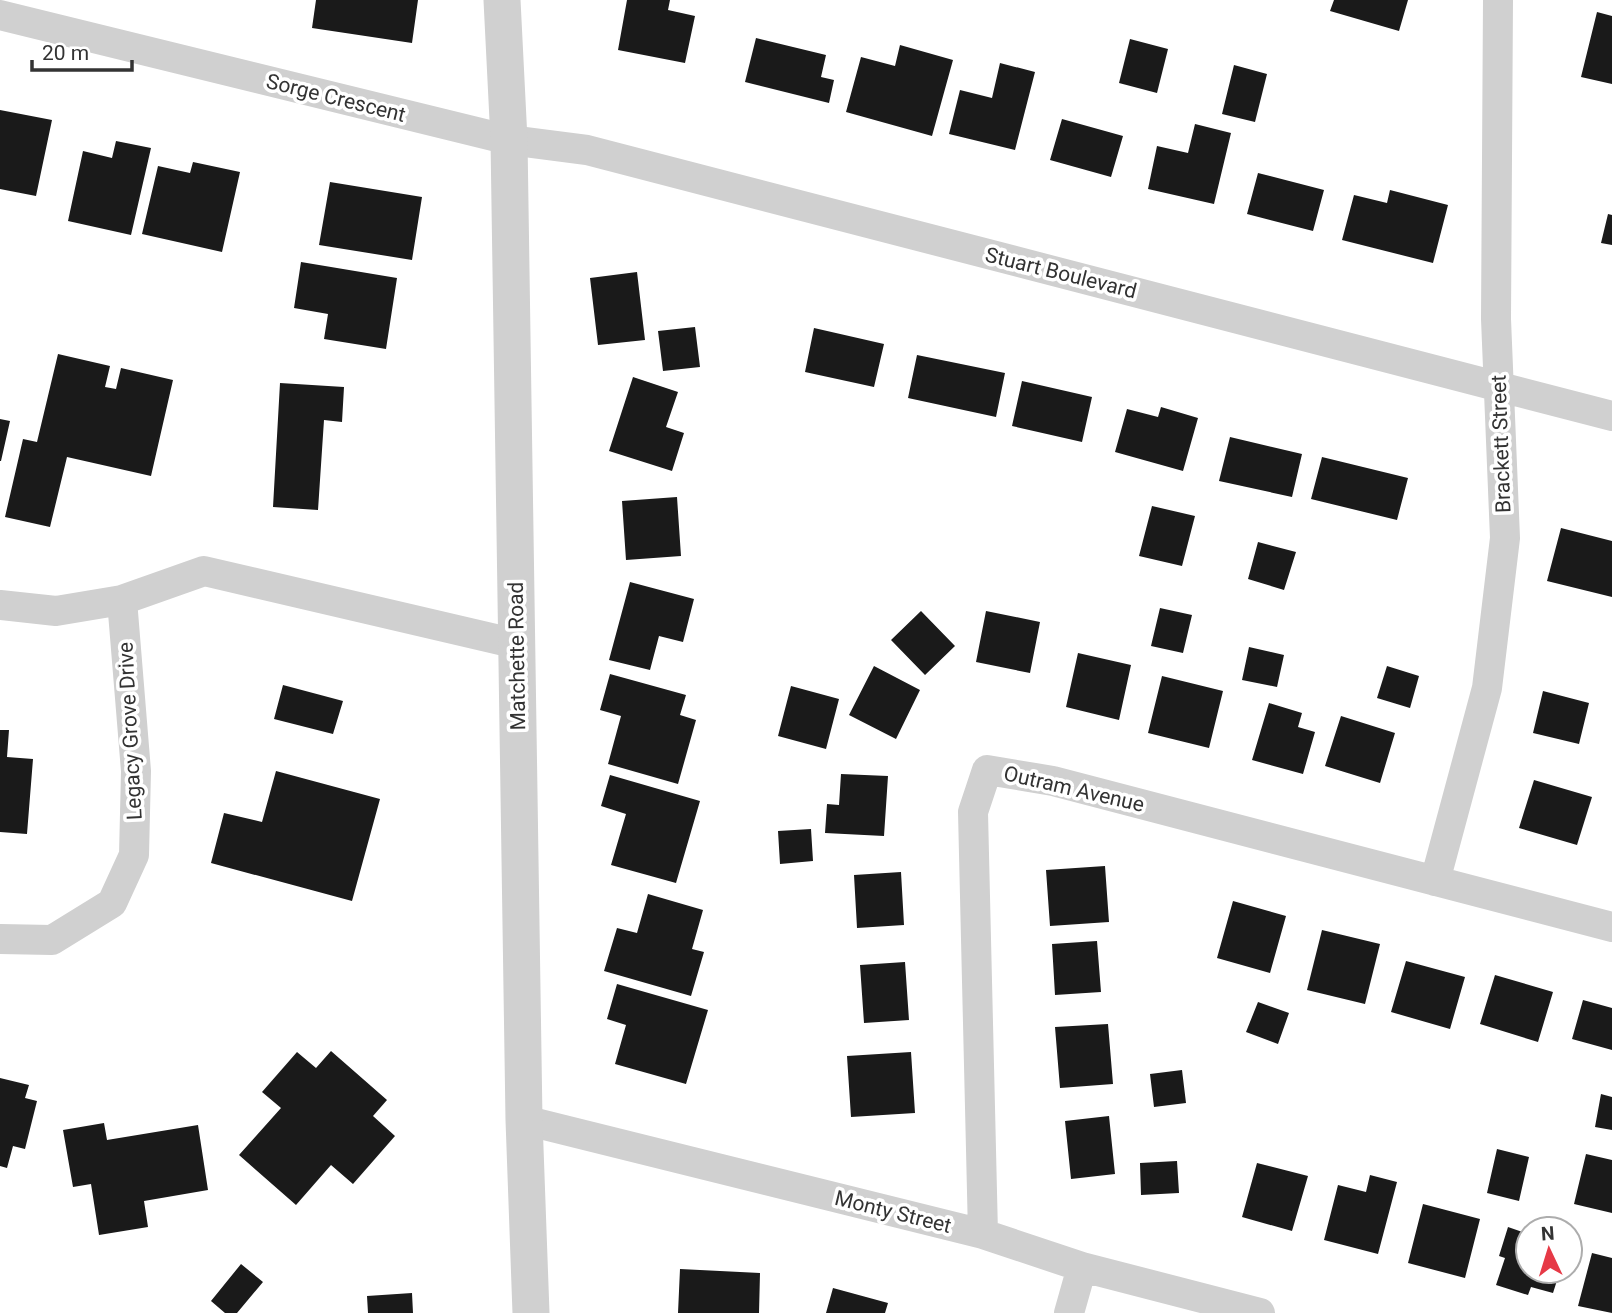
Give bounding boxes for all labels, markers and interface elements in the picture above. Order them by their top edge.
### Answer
scale bar [32,28,131,72]
text: 20 m [42,41,89,65]
street label: Sorge Crescent [264,69,408,127]
street label: Stuart Boulevard [983,243,1139,303]
street label: Brackett Street [1487,374,1515,513]
street label: Matchette Road [504,582,530,730]
street label: Legacy Grove Drive [113,641,147,821]
street label: Outram Avenue [1001,761,1147,817]
street label: Monty Street [832,1186,954,1238]
north arrow [1514,1215,1584,1285]
text: N [1540,1222,1555,1245]

